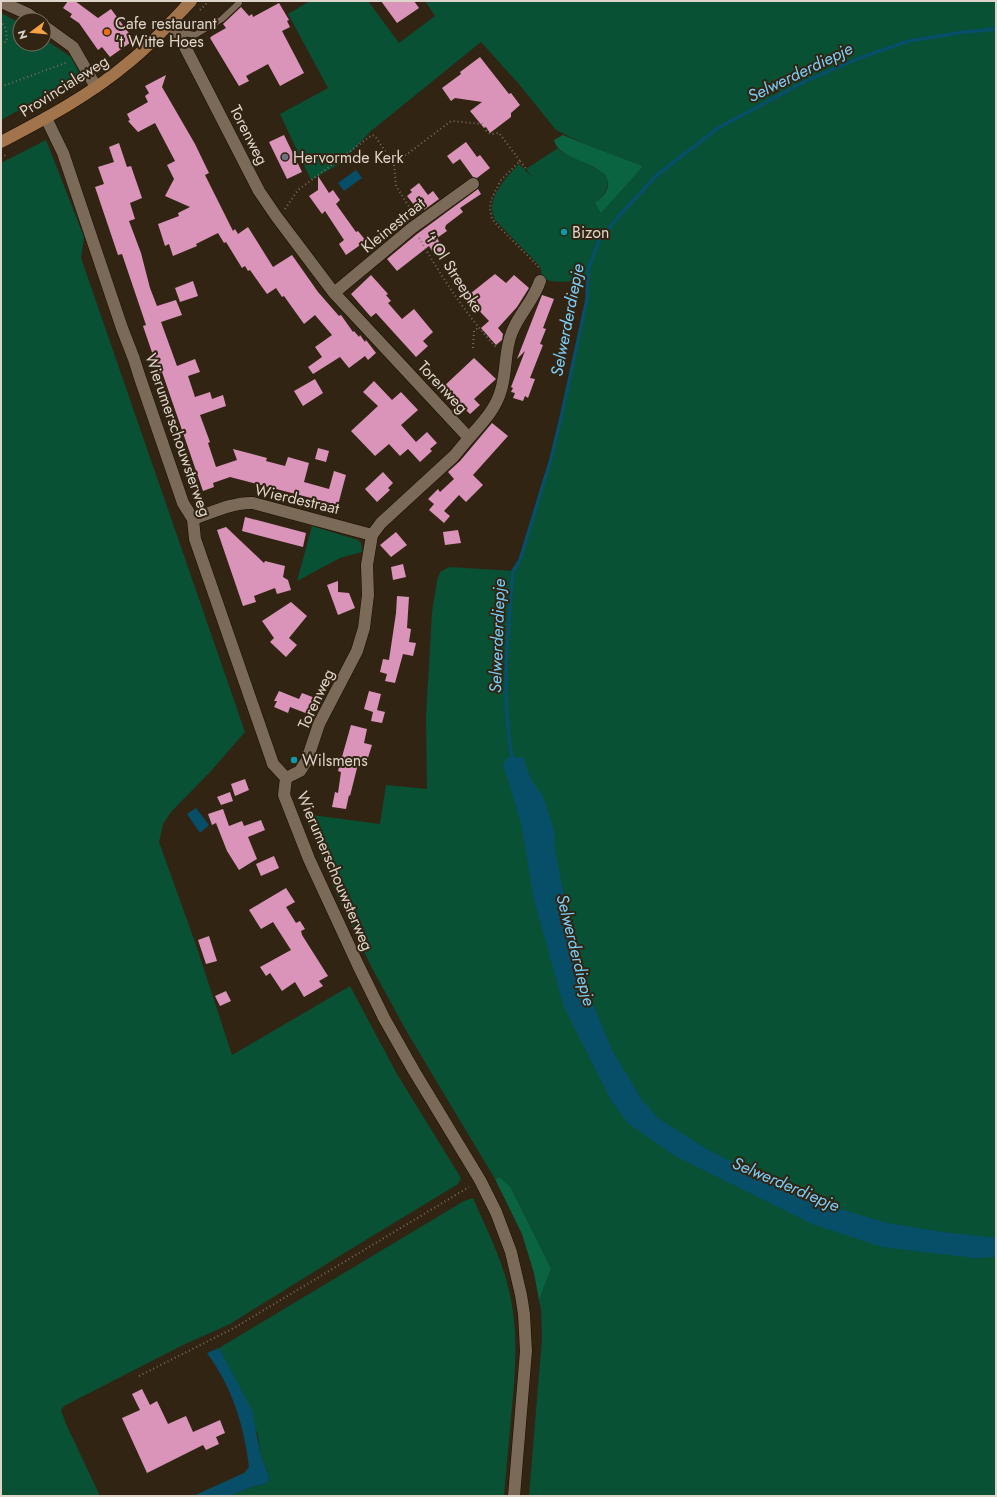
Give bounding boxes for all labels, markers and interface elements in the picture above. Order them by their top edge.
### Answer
north arrow [12,12,52,52]
place label: Cafe restaurant 't Witte Hoes [115,12,217,53]
marker: Cafe restaurant 't Witte Hoes [102,27,112,37]
text: N [13,28,31,41]
water label: Selwerderdiepje [743,36,857,108]
street label: Provincialeweg [15,49,113,123]
street label: Torenweg [224,101,274,169]
place label: Hervormde Kerk [293,146,405,169]
marker: Hervormde Kerk [280,152,290,162]
street label: Kleinestraat [356,192,430,258]
place label: Bizon [572,221,609,244]
street label: 't Ol Streepke [419,227,489,317]
marker: Bizon [559,227,569,237]
water label: Selwerderdiepje [544,261,590,378]
street label: Wierumerschouwsterweg [139,350,217,520]
street label: Torenweg [413,356,473,418]
street label: Wierdestraat [252,478,342,520]
water label: Selwerderdiepje [483,578,511,694]
street label: Torenweg [292,665,340,733]
place label: Wilsmens [302,749,368,772]
marker: Wilsmens [289,755,299,765]
street label: Wierumerschouwsterweg [291,788,379,954]
water label: Selwerderdiepje [551,892,602,1009]
water label: Selwerderdiepje [729,1151,844,1218]

